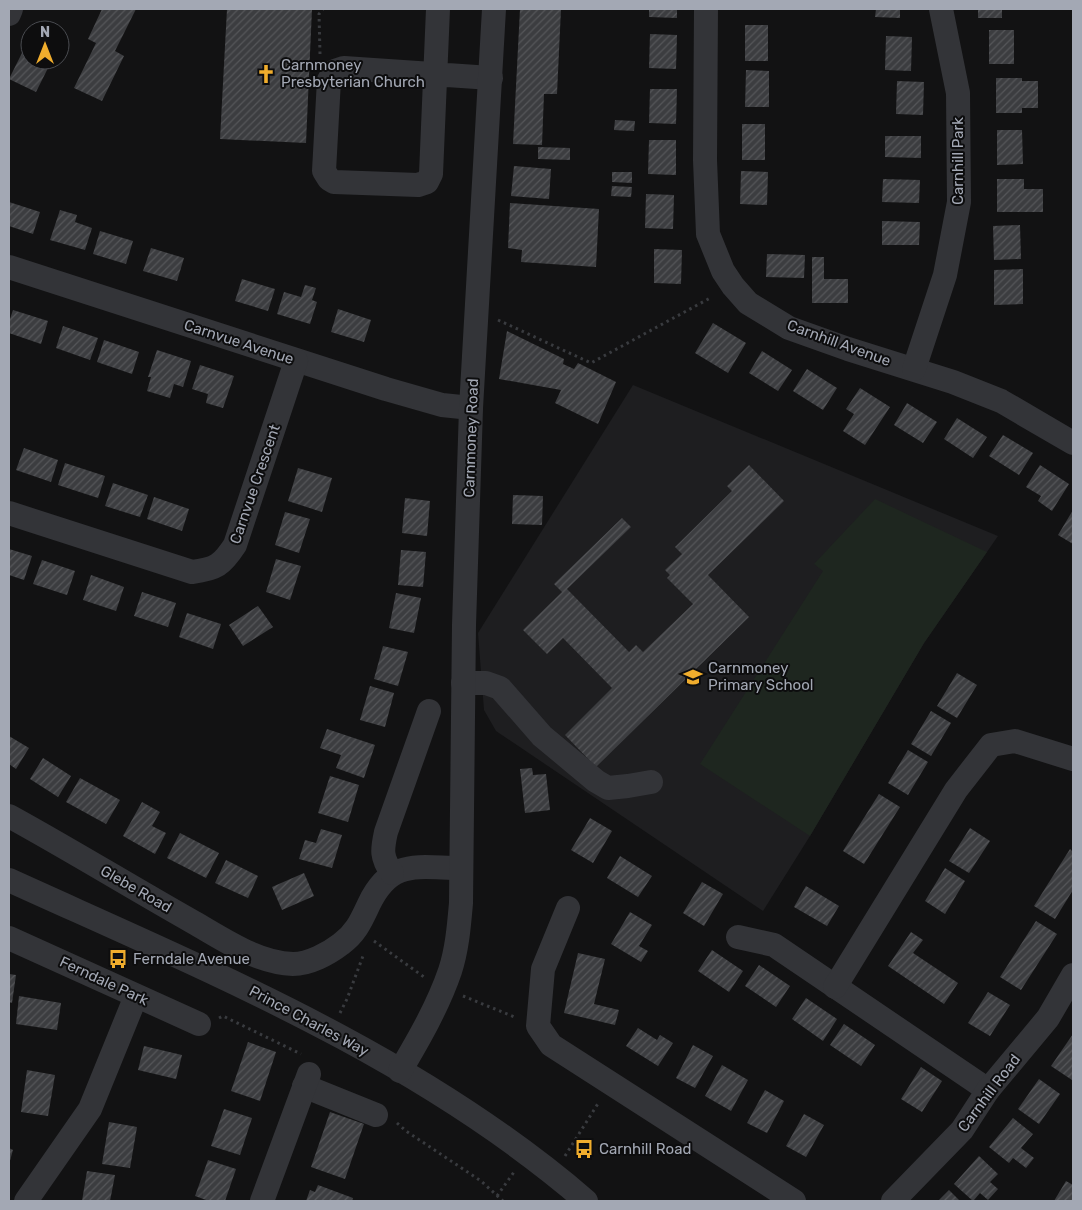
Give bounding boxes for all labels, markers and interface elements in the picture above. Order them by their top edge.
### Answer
north arrow [20,20,70,70]
text: N [40,24,50,41]
place label: Carnmoney Presbyterian Church [281,56,425,91]
church icon: Carnmoney Presbyterian Church [255,63,277,85]
street label: Carnhill Park [949,117,967,205]
street label: Carnvue Avenue [182,316,296,368]
street label: Carnhill Avenue [785,316,893,370]
street label: Carnmoney Road [460,378,482,498]
street label: Carnvue Crescent [226,422,284,546]
place label: Carnmoney Primary School [708,659,813,694]
school or university icon: Carnmoney Primary School [682,666,704,688]
street label: Glebe Road [97,862,175,916]
bus stop icon: Ferndale Avenue [107,948,129,970]
place label: Ferndale Avenue [133,950,250,968]
street label: Ferndale Park [57,953,151,1010]
street label: Prince Charles Way [246,982,372,1060]
street label: Carnhill Road [954,1051,1024,1135]
bus stop icon: Carnhill Road [573,1138,595,1160]
place label: Carnhill Road [599,1140,691,1158]

